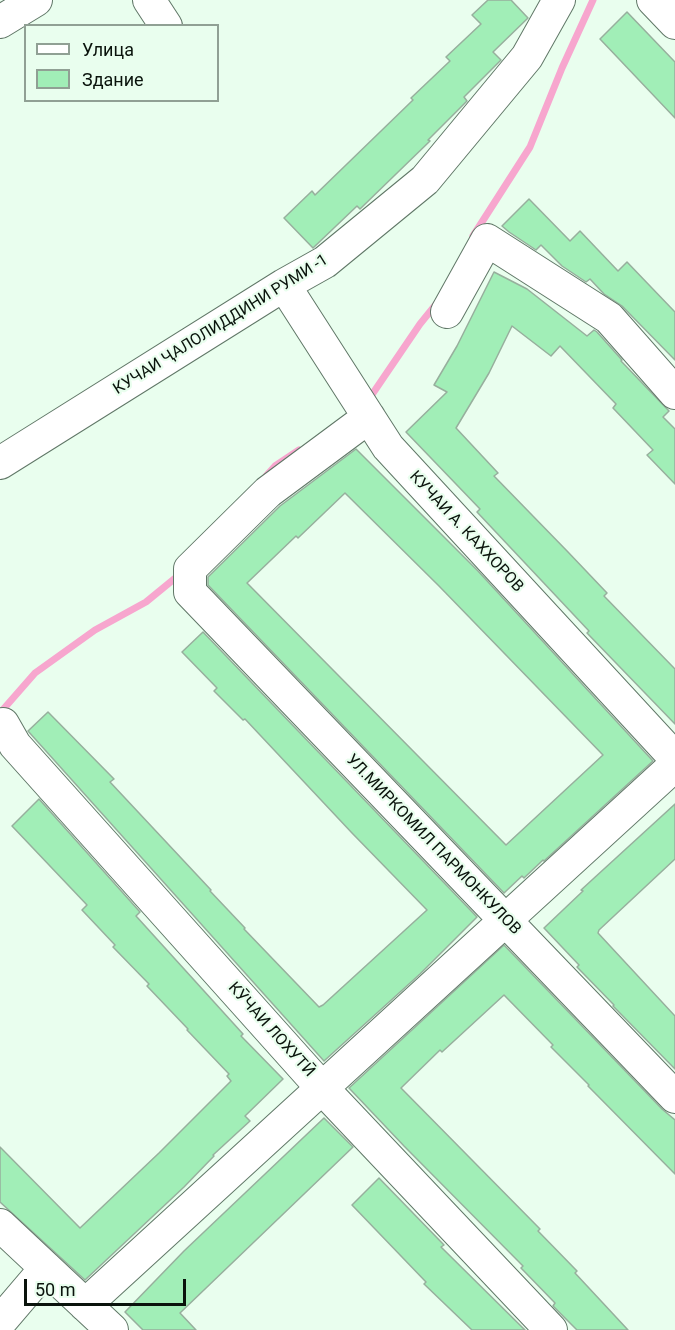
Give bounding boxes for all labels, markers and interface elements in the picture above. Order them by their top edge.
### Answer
legend [24,24,219,102]
text: Улица [82,39,134,60]
text: Здание [82,69,144,90]
street label: КУЧАИ ҶАЛОЛИДДИНИ РУМИ -1 [110,251,332,399]
street label: КУЧАИ А. КАХХОРОВ [405,467,527,597]
street label: УЛ.МИРКОМИЛ ПАРМОНКУЛОВ [342,751,524,939]
street label: КӮЧАИ ЛОХУТӢ [224,979,318,1081]
scale bar [27,1267,189,1305]
text: 50 m [35,1279,75,1300]

